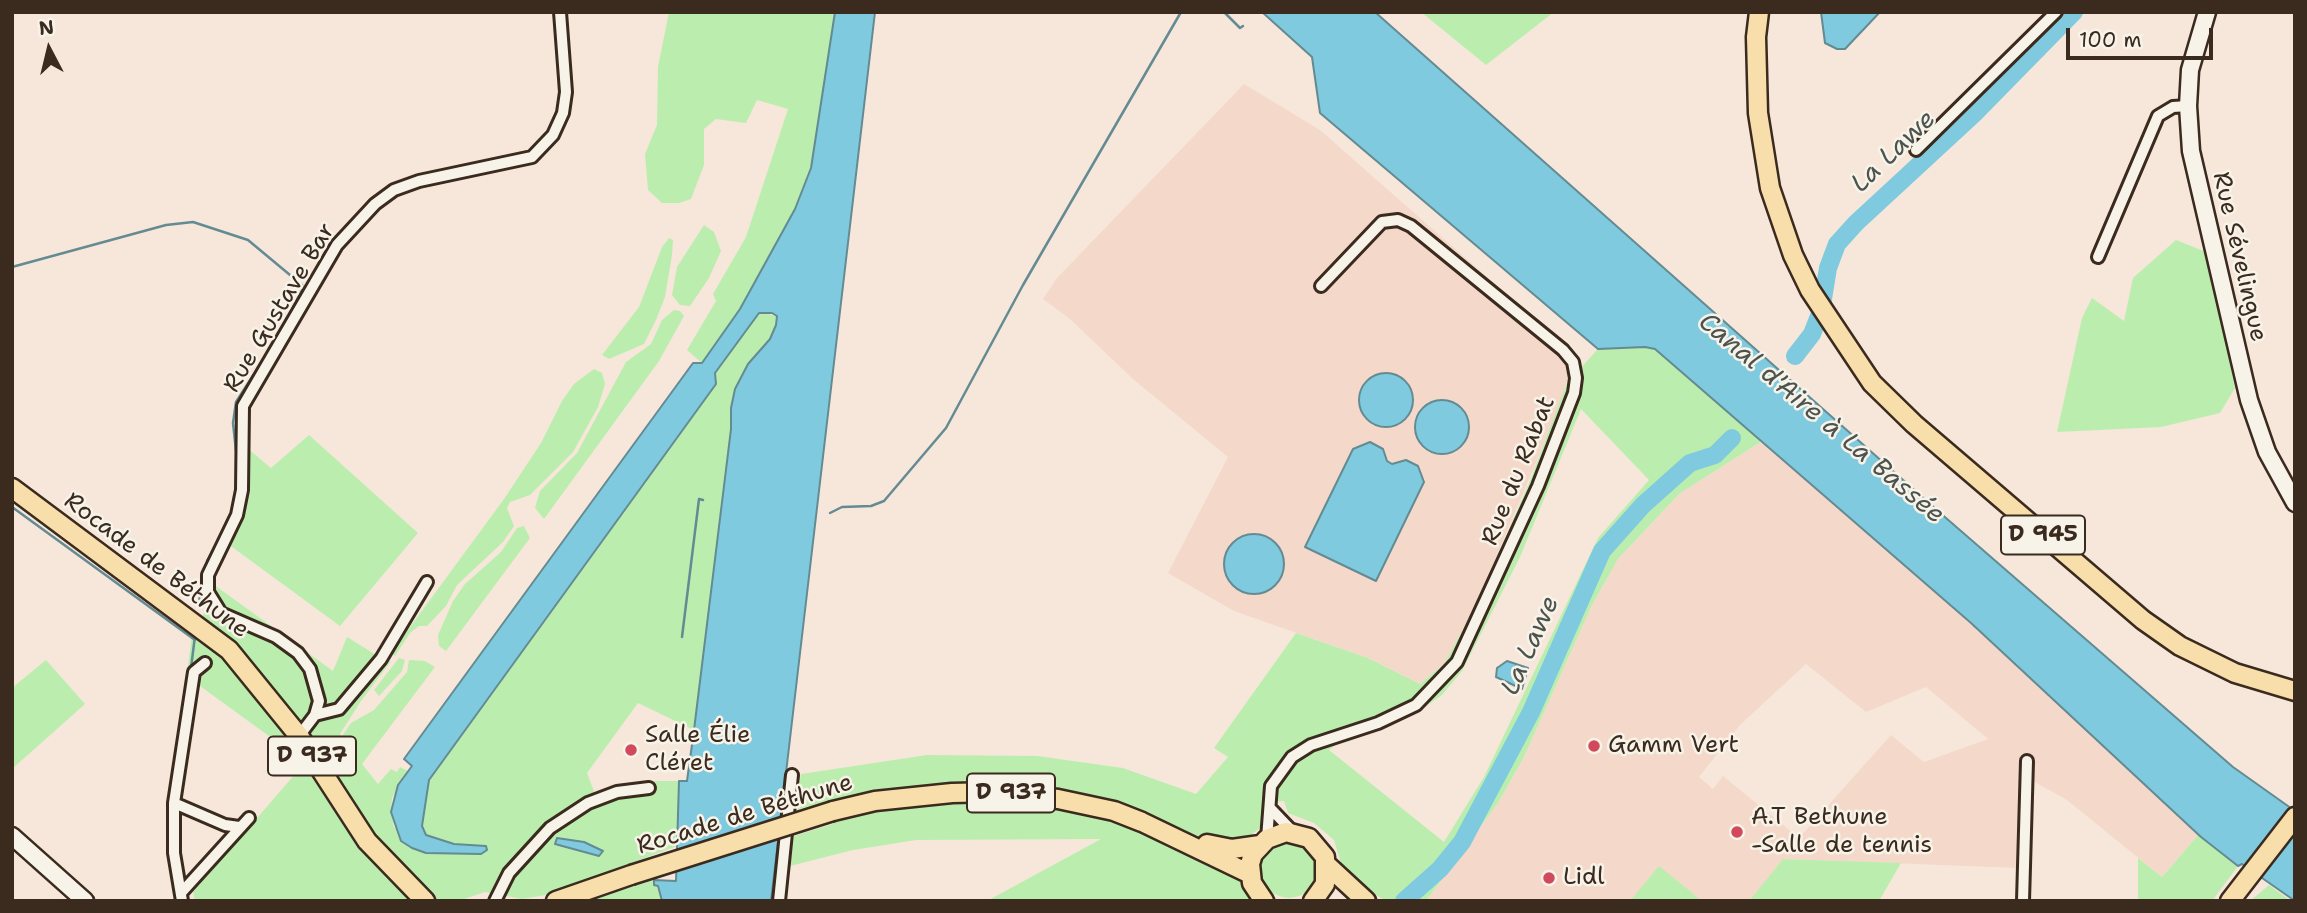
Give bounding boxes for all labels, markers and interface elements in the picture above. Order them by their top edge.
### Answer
north arrow [14,14,84,84]
text: N [37,14,55,41]
scale bar [2069,14,2216,58]
text: 100 m [2079,26,2142,54]
water label: La Lawe [1845,104,1943,200]
street label: Rue Sévelingue [2205,169,2273,345]
street label: Rue Gustave Bar [218,218,342,398]
water label: Canal d'Aire à La Bassée [1692,307,1950,531]
street label: Rue du Rabat [1476,392,1562,550]
street label: Rocade de Béthune [58,487,254,645]
road number: D 945 [2001,516,2085,554]
water label: La Lawe [1495,592,1567,700]
place label: Salle Élie Cléret [645,722,751,778]
place label: Gamm Vert [1608,732,1739,760]
road number: D 937 [268,736,356,776]
marker: Gamm Vert [1586,738,1602,754]
marker: Salle Élie Cléret [623,742,639,758]
street label: Rocade de Béthune [634,768,856,862]
road number: D 937 [967,774,1055,813]
place label: A.T Bethune -Salle de tennis [1751,804,1932,860]
marker: A.T Bethune -Salle de tennis [1729,824,1745,840]
place label: Lidl [1563,864,1604,892]
marker: Lidl [1541,870,1557,886]

